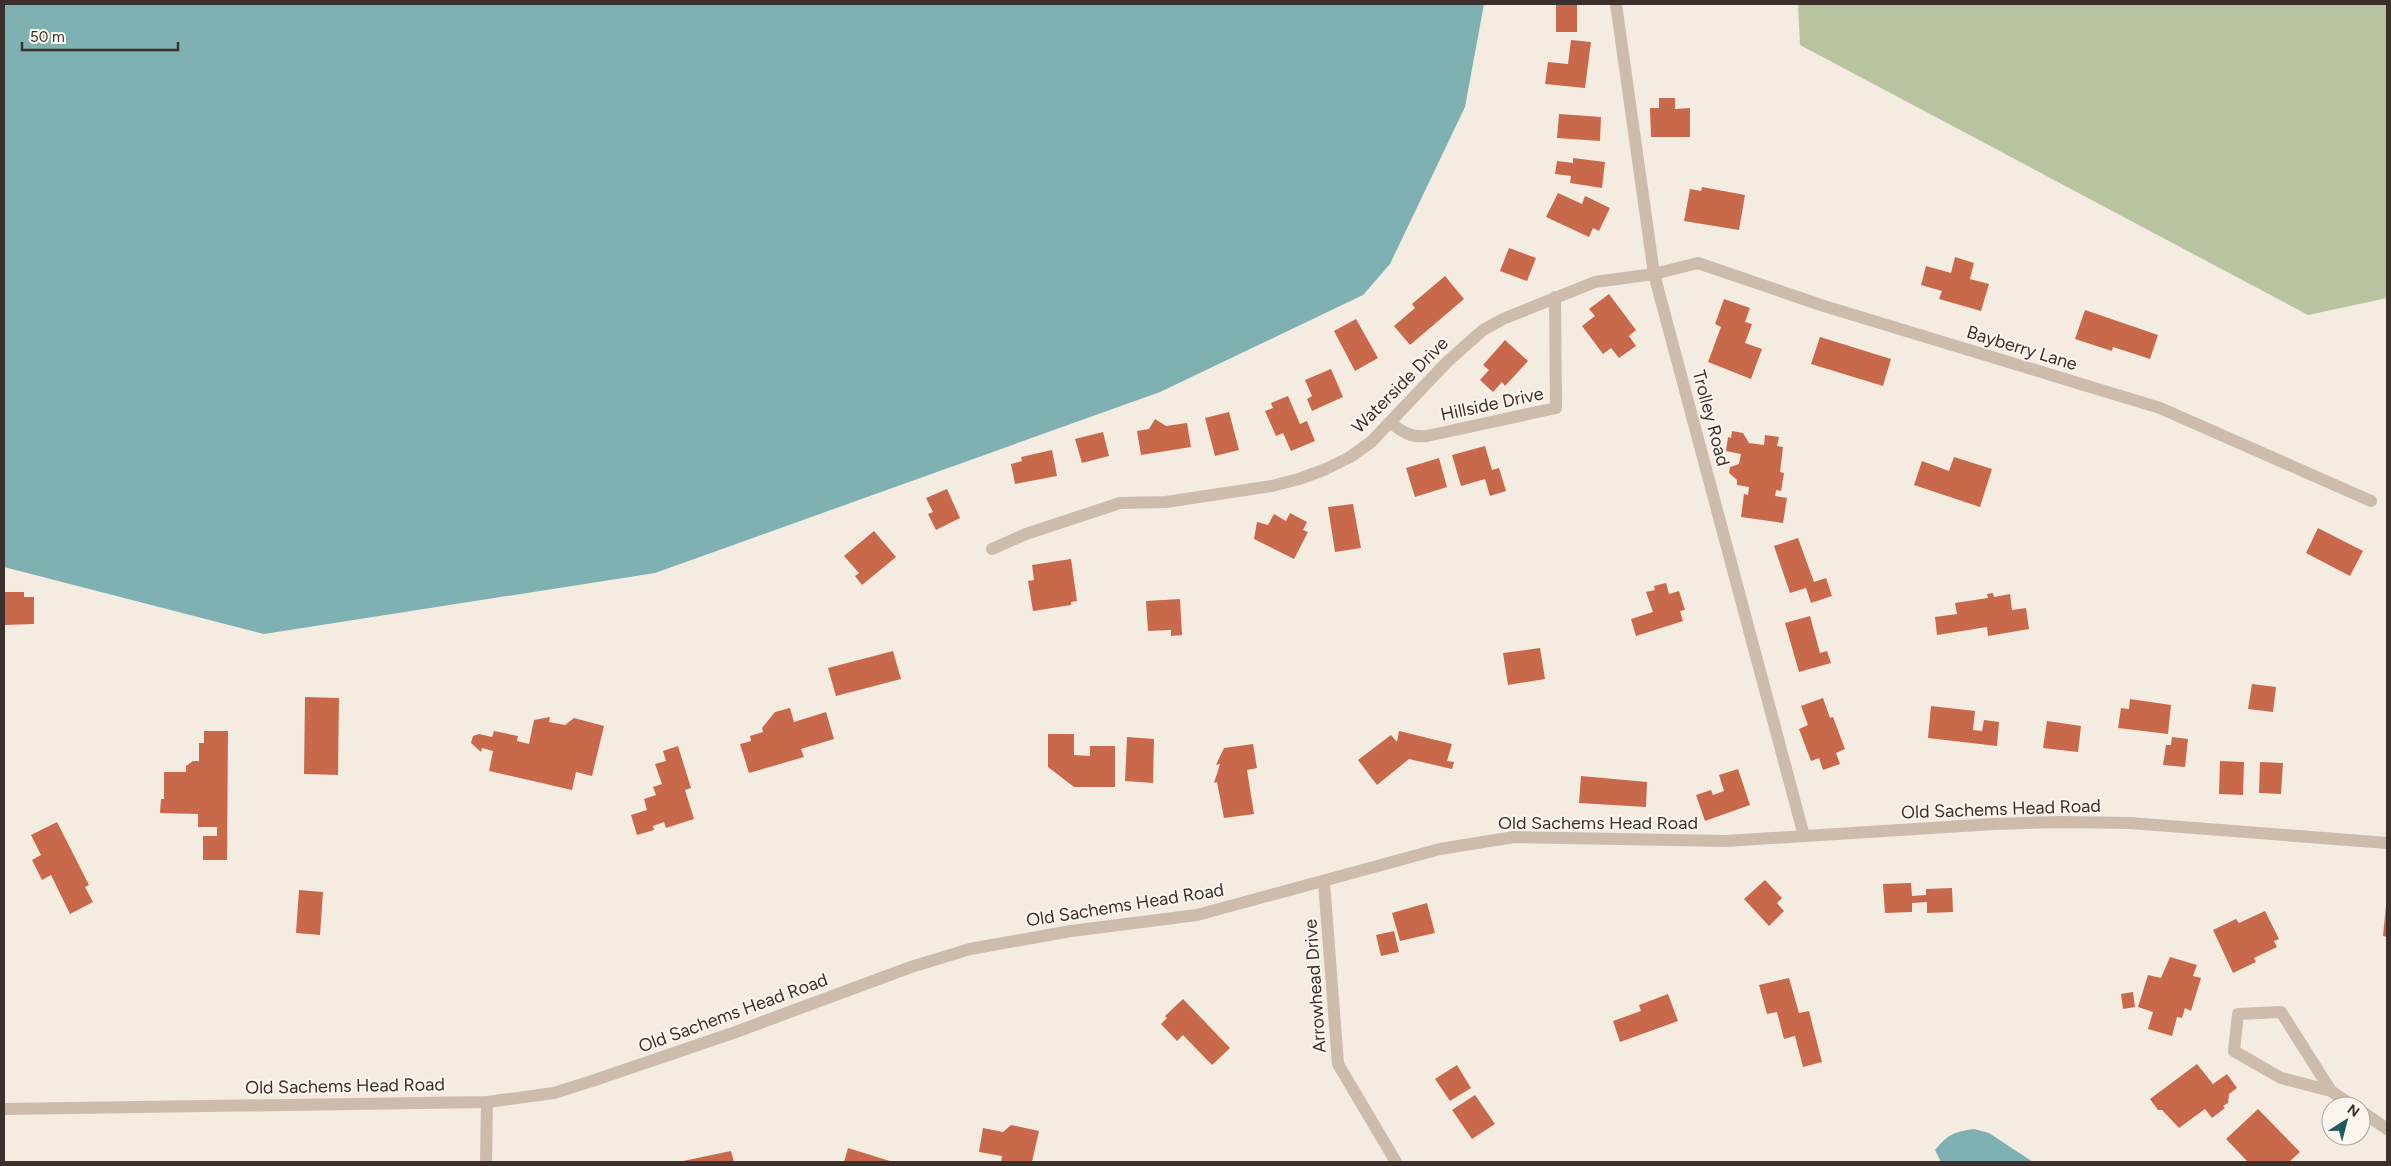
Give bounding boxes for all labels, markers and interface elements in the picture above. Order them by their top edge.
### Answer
scale bar [22,20,179,52]
text: 50 m [30,28,65,46]
street label: Bayberry Lane [1964,321,2080,375]
street label: Waterside Drive [1347,332,1453,438]
street label: Trolley Road [1688,368,1734,468]
street label: Hillside Drive [1439,382,1546,426]
street label: Old Sachems Head Road [1901,795,2101,823]
street label: Old Sachems Head Road [1498,812,1698,834]
street label: Old Sachems Head Road [1025,879,1225,931]
street label: Arrowhead Drive [1299,918,1331,1054]
street label: Old Sachems Head Road [635,968,831,1058]
street label: Old Sachems Head Road [245,1073,445,1099]
north arrow [2321,1096,2371,1146]
text: N [2344,1101,2363,1121]

